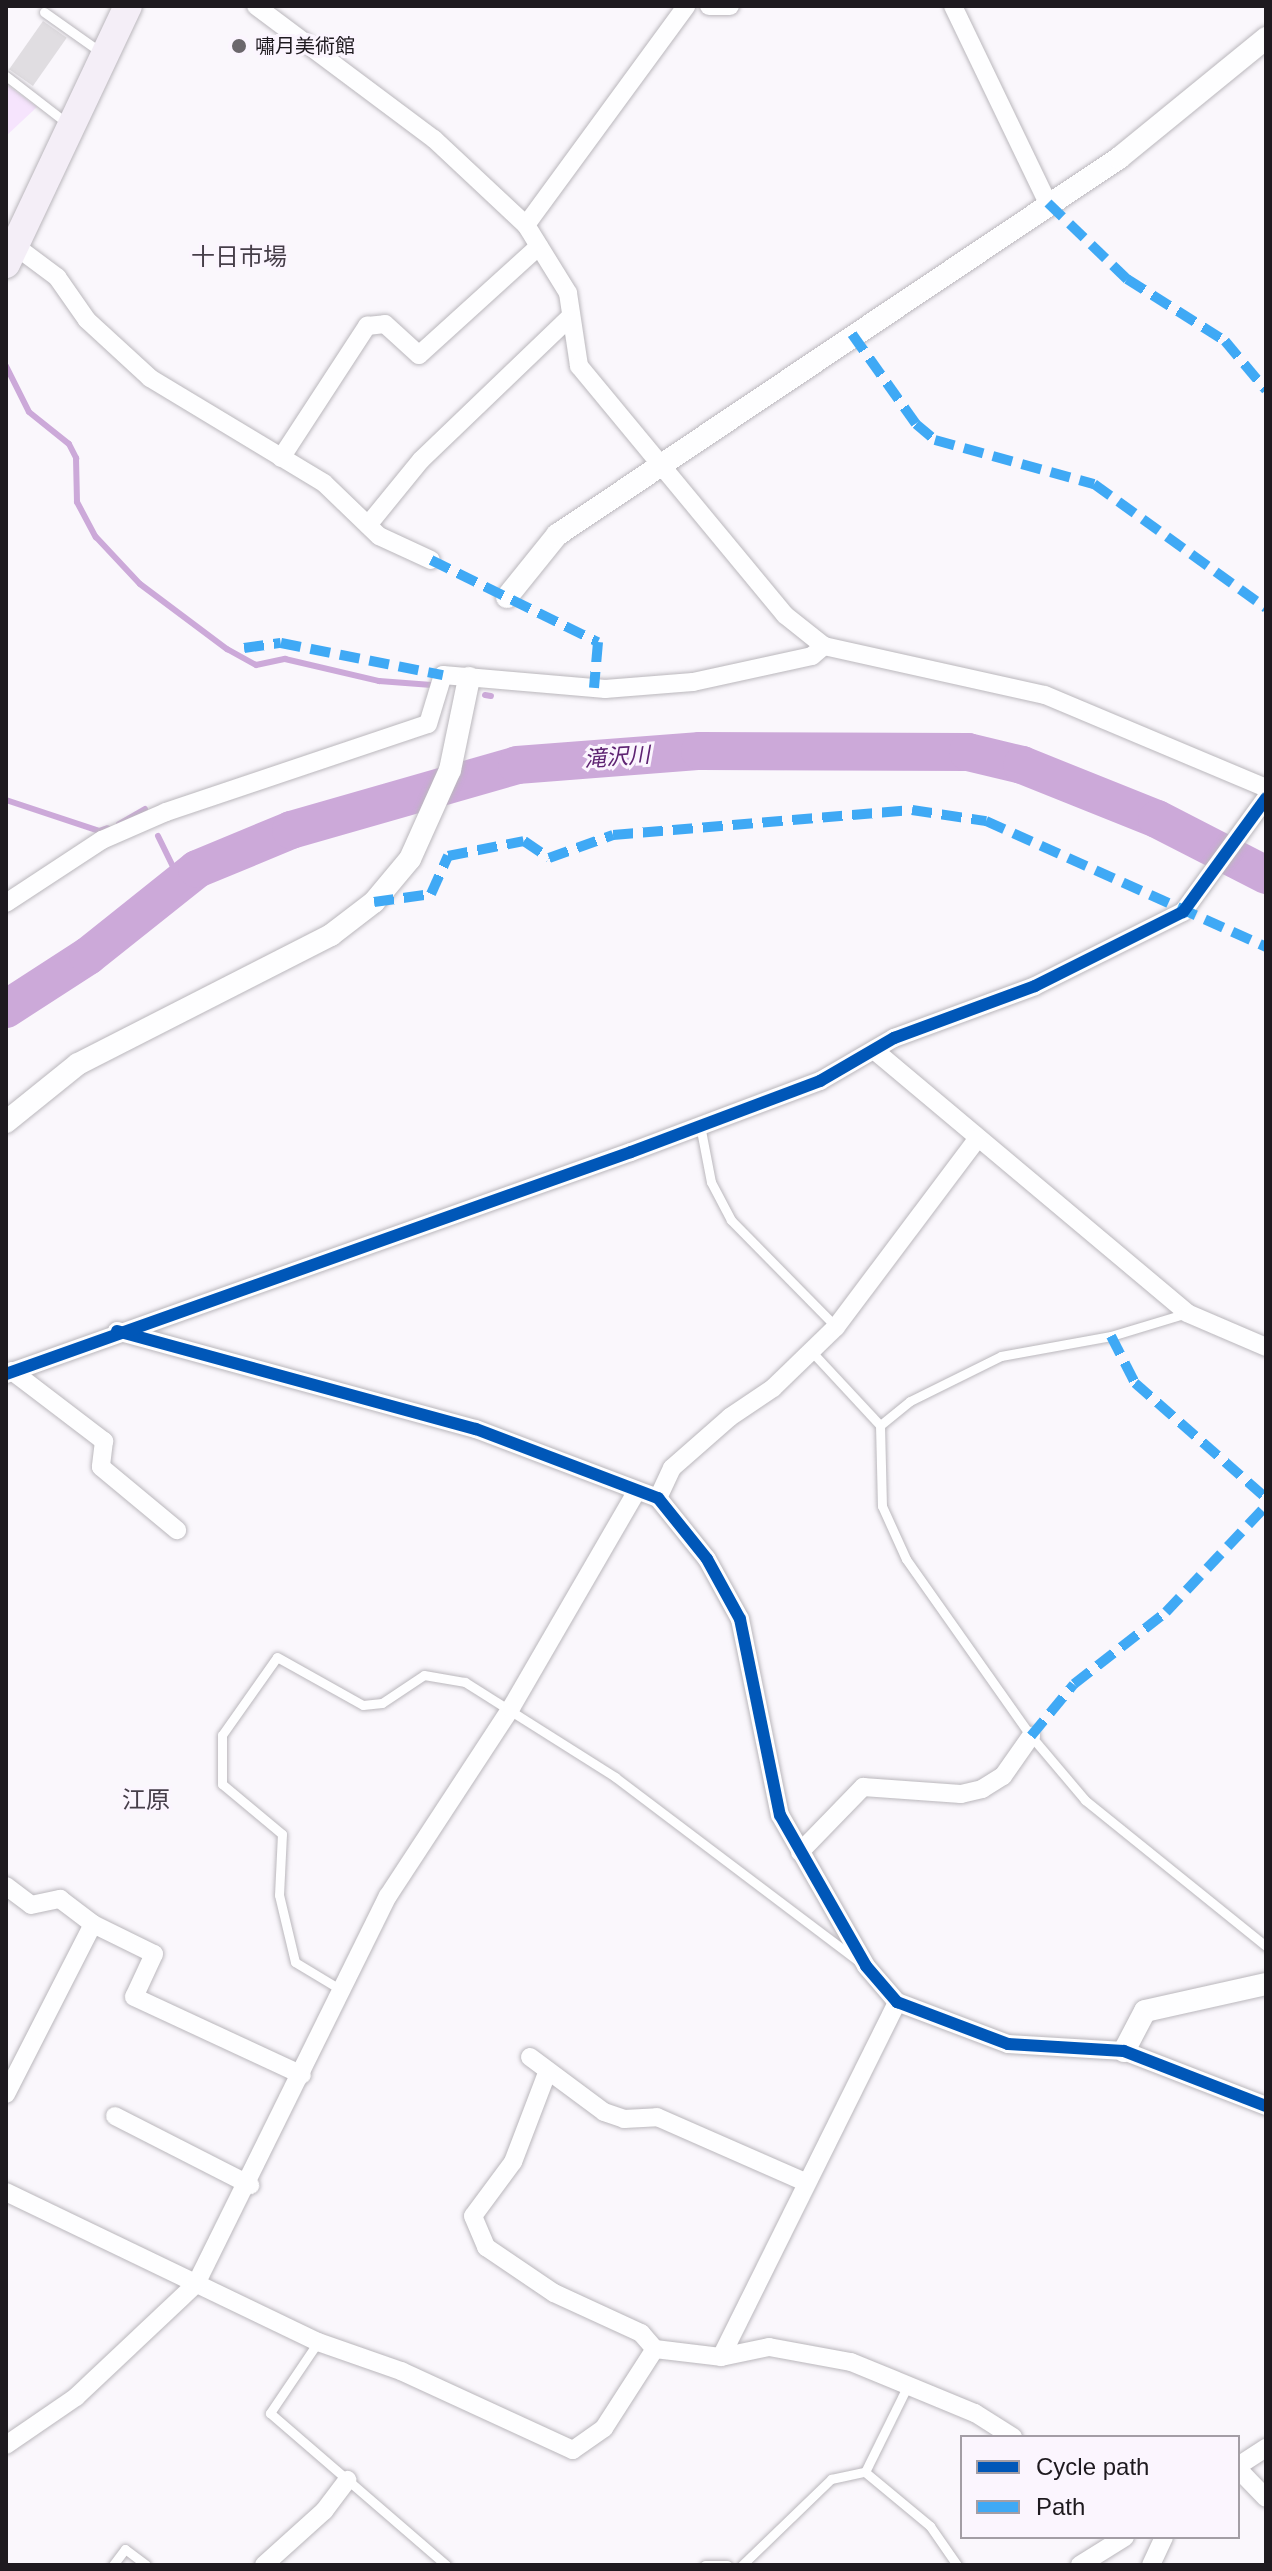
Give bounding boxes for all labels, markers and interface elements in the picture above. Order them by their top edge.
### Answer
place label: 嘯月美術館 [255,34,355,58]
marker: 嘯月美術館 [230,37,248,55]
district label: 十日市場 [191,243,287,271]
water label: 滝沢川 [583,742,651,772]
district label: 江原 [122,1786,170,1814]
legend [960,2435,1240,2539]
text: Cycle path [1036,2453,1149,2480]
text: Path [1036,2493,1085,2520]

